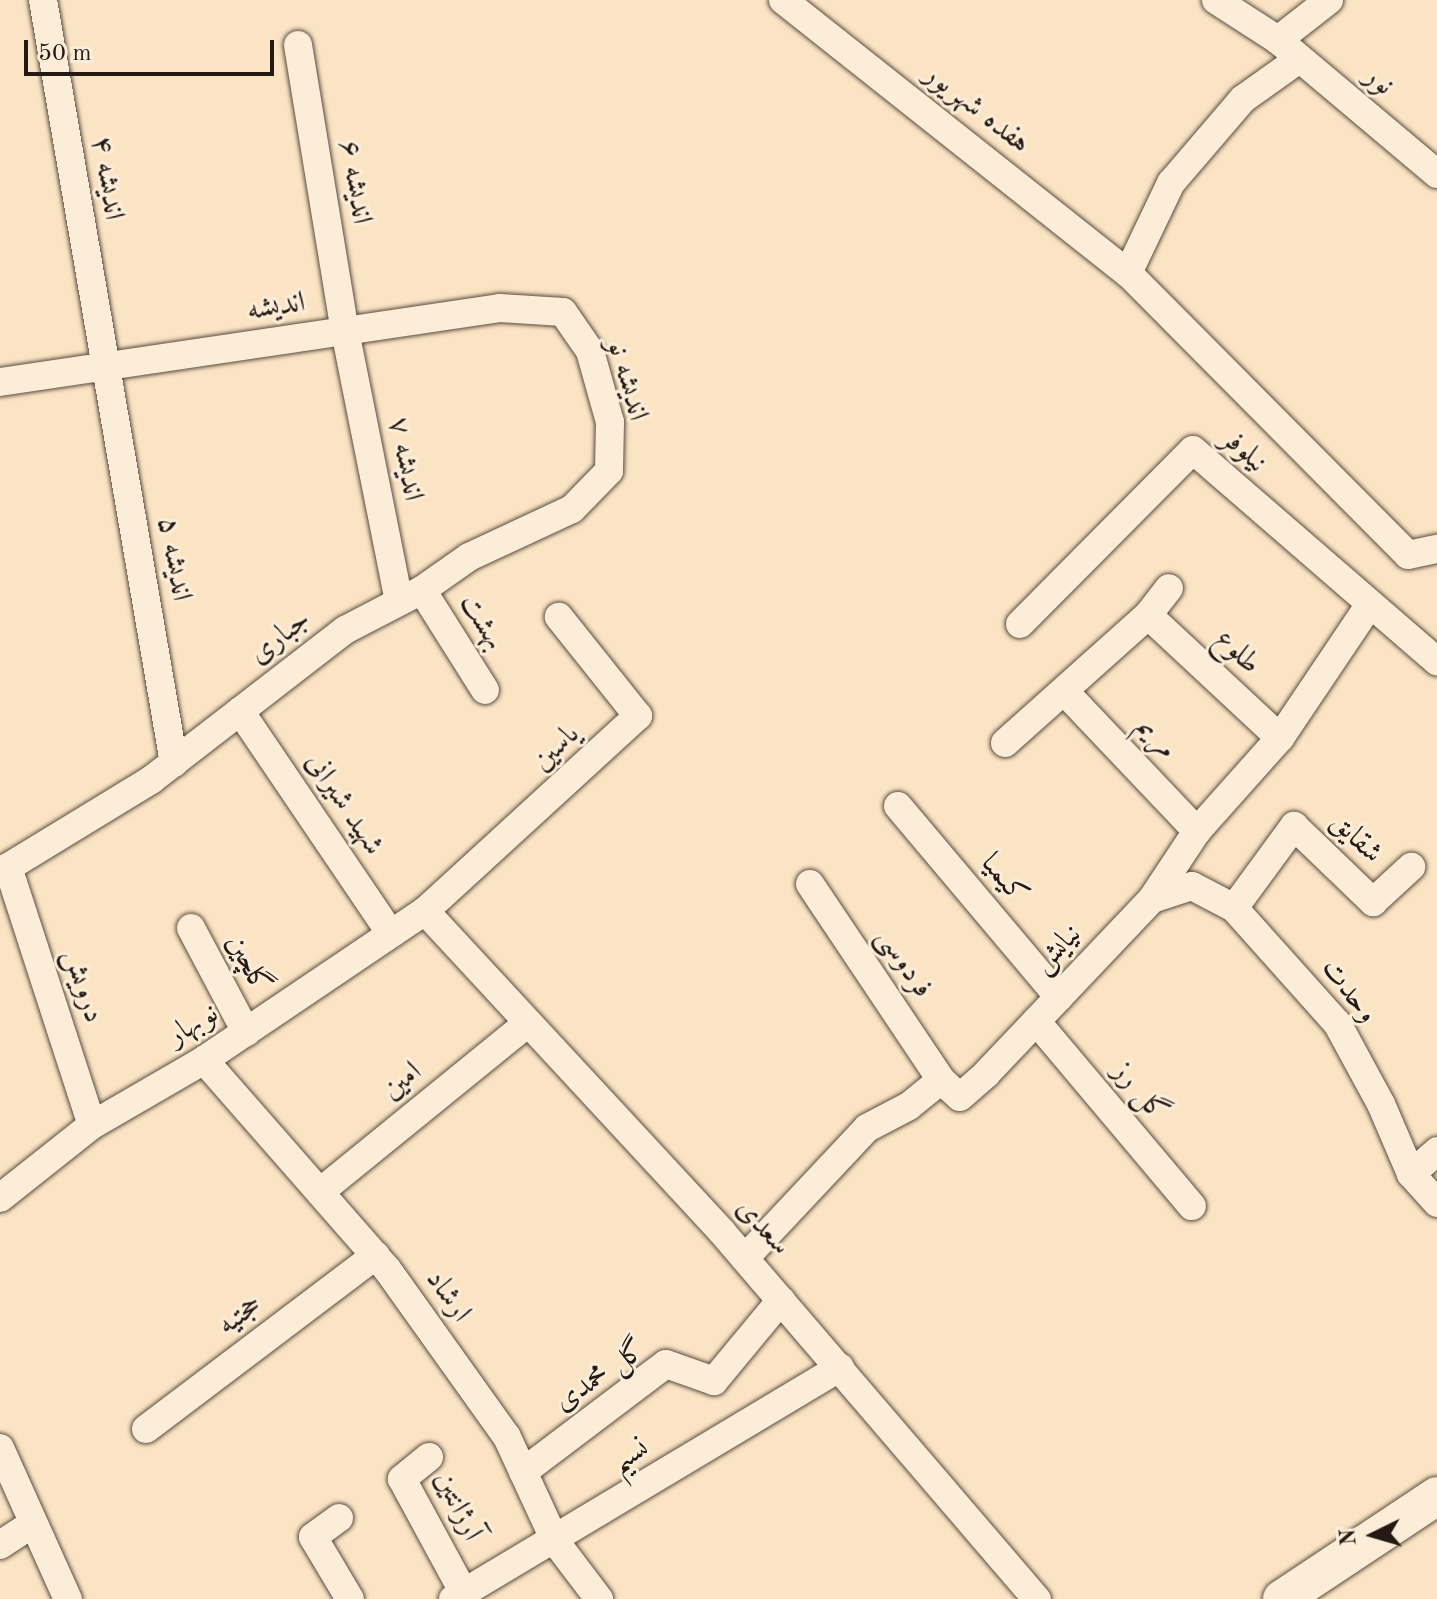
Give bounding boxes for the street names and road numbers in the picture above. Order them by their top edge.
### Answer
street label: هفده شهریور [917,56,1037,162]
street label: نور [1357,58,1401,104]
street label: اندیشه ۴ [83,133,131,223]
street label: اندیشه ۶ [331,137,379,227]
street label: اندیشه [244,285,308,329]
street label: اندیشه نو [598,335,656,425]
street label: اندیشه ۷ [379,414,431,504]
street label: نیلوفر [1213,421,1275,481]
street label: اندیشه ۵ [149,514,199,604]
street label: بهشت [451,587,513,657]
street label: جباری [242,602,318,672]
street label: طلوع [1206,622,1268,682]
street label: مریم [1127,709,1185,767]
street label: یاسین [525,717,587,779]
street label: شهید شیرانی [297,746,391,862]
street label: شقایق [1322,805,1390,871]
street label: کیمیا [972,846,1036,912]
street label: نیایش [1025,917,1089,981]
street label: فردوسی [868,921,940,1005]
street label: گلچین [218,928,278,1000]
street label: درویش [54,945,112,1027]
street label: وحدت [1313,952,1385,1030]
street label: نوبهار [161,996,225,1054]
street label: امین [375,1054,429,1108]
street label: گل رز [1104,1054,1176,1130]
street label: سعدی [728,1191,798,1263]
street label: ارشاد [417,1263,479,1329]
street label: حجتیه [210,1286,270,1344]
street label: گل محمدی [547,1332,653,1420]
street label: نسیم [604,1431,656,1481]
street label: آرژانتین [426,1465,490,1547]

